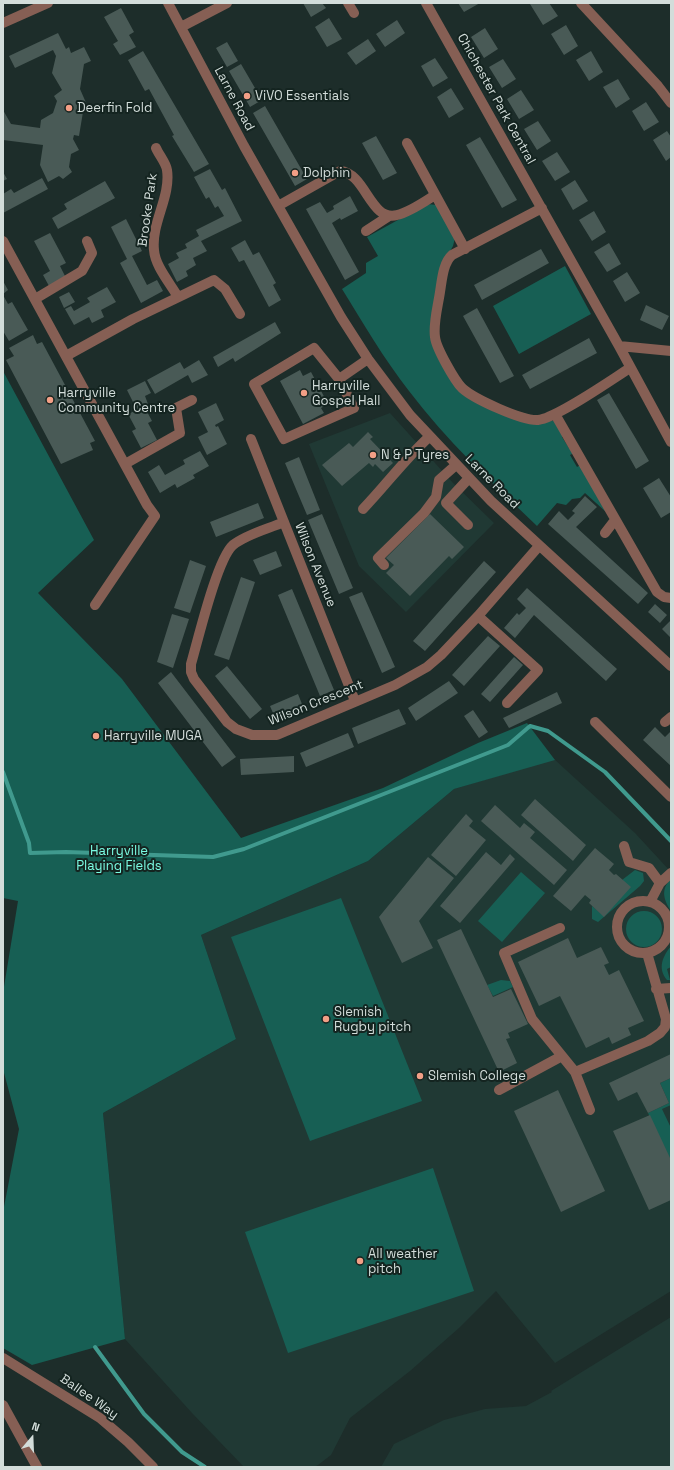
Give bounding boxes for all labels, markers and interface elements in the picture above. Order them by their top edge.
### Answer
street label: Chichester Park Central [454,31,538,167]
street label: Larne Road [211,64,257,134]
place label: ViVO Essentials [255,88,349,104]
marker: ViVO Essentials [242,91,252,101]
place label: Deerfin Fold [77,100,152,116]
marker: Deerfin Fold [64,103,74,113]
place label: Dolphin [303,165,350,181]
marker: Dolphin [290,168,300,178]
street label: Brooke Park [135,172,161,248]
place label: Harryville Gospel Hall [312,378,380,409]
place label: Harryville Community Centre [58,385,175,416]
marker: Harryville Gospel Hall [299,388,309,398]
marker: Harryville Community Centre [45,395,55,405]
place label: N & P Tyres [381,447,449,463]
marker: N & P Tyres [368,450,378,460]
street label: Larne Road [462,452,522,512]
street label: Wilson Avenue [291,520,339,610]
street label: Wilson Crescent [266,677,366,729]
place label: Harryville MUGA [104,728,202,744]
marker: Harryville MUGA [91,731,101,741]
park label: Harryville Playing Fields [76,843,162,874]
place label: Slemish Rugby pitch [334,1004,411,1035]
marker: Slemish Rugby pitch [321,1014,331,1024]
place label: Slemish College [428,1068,526,1084]
marker: Slemish College [415,1071,425,1081]
place label: All weather pitch [368,1246,437,1277]
marker: All weather pitch [355,1256,365,1266]
street label: Ballee Way [57,1371,121,1423]
north arrow [12,1418,52,1458]
text: N [30,1419,42,1434]

